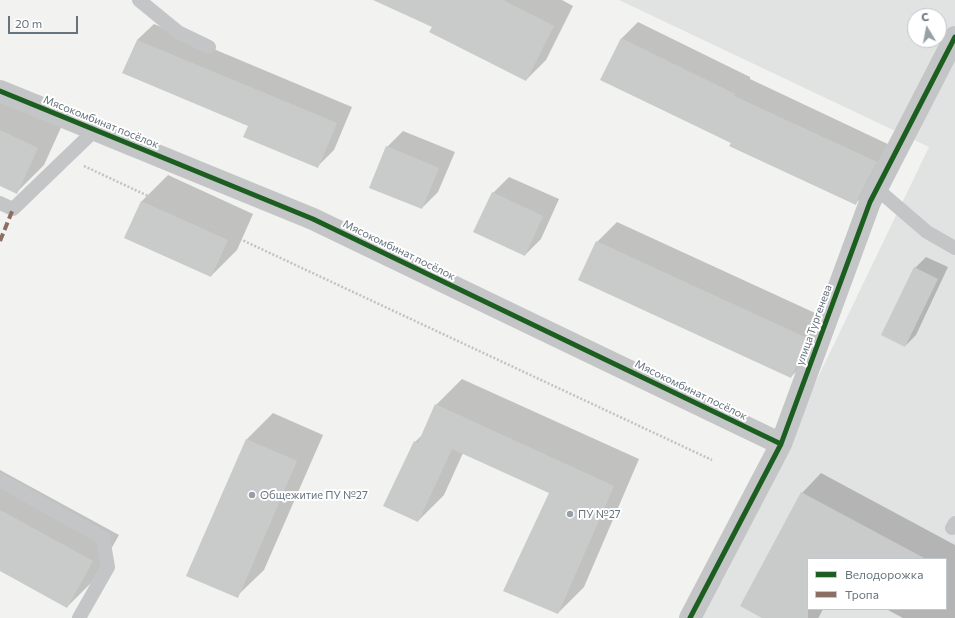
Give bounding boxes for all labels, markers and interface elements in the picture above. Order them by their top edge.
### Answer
scale bar [10,8,80,34]
north arrow [907,8,947,48]
text: С [920,10,930,24]
text: 20 m [15,16,42,30]
street label: Мясокомбинат посёлок [41,93,161,151]
street label: Мясокомбинат посёлок [341,217,457,283]
street label: улица Тургенева [793,283,835,367]
street label: Мясокомбинат посёлок [633,357,749,423]
place label: Общежитие ПУ №27 [260,488,368,502]
marker: Общежитие ПУ №27 [247,490,257,500]
place label: ПУ №27 [578,507,621,521]
marker: ПУ №27 [565,509,575,519]
legend [807,558,947,610]
text: Велодорожка [845,567,923,581]
text: Тропа [845,587,879,601]

